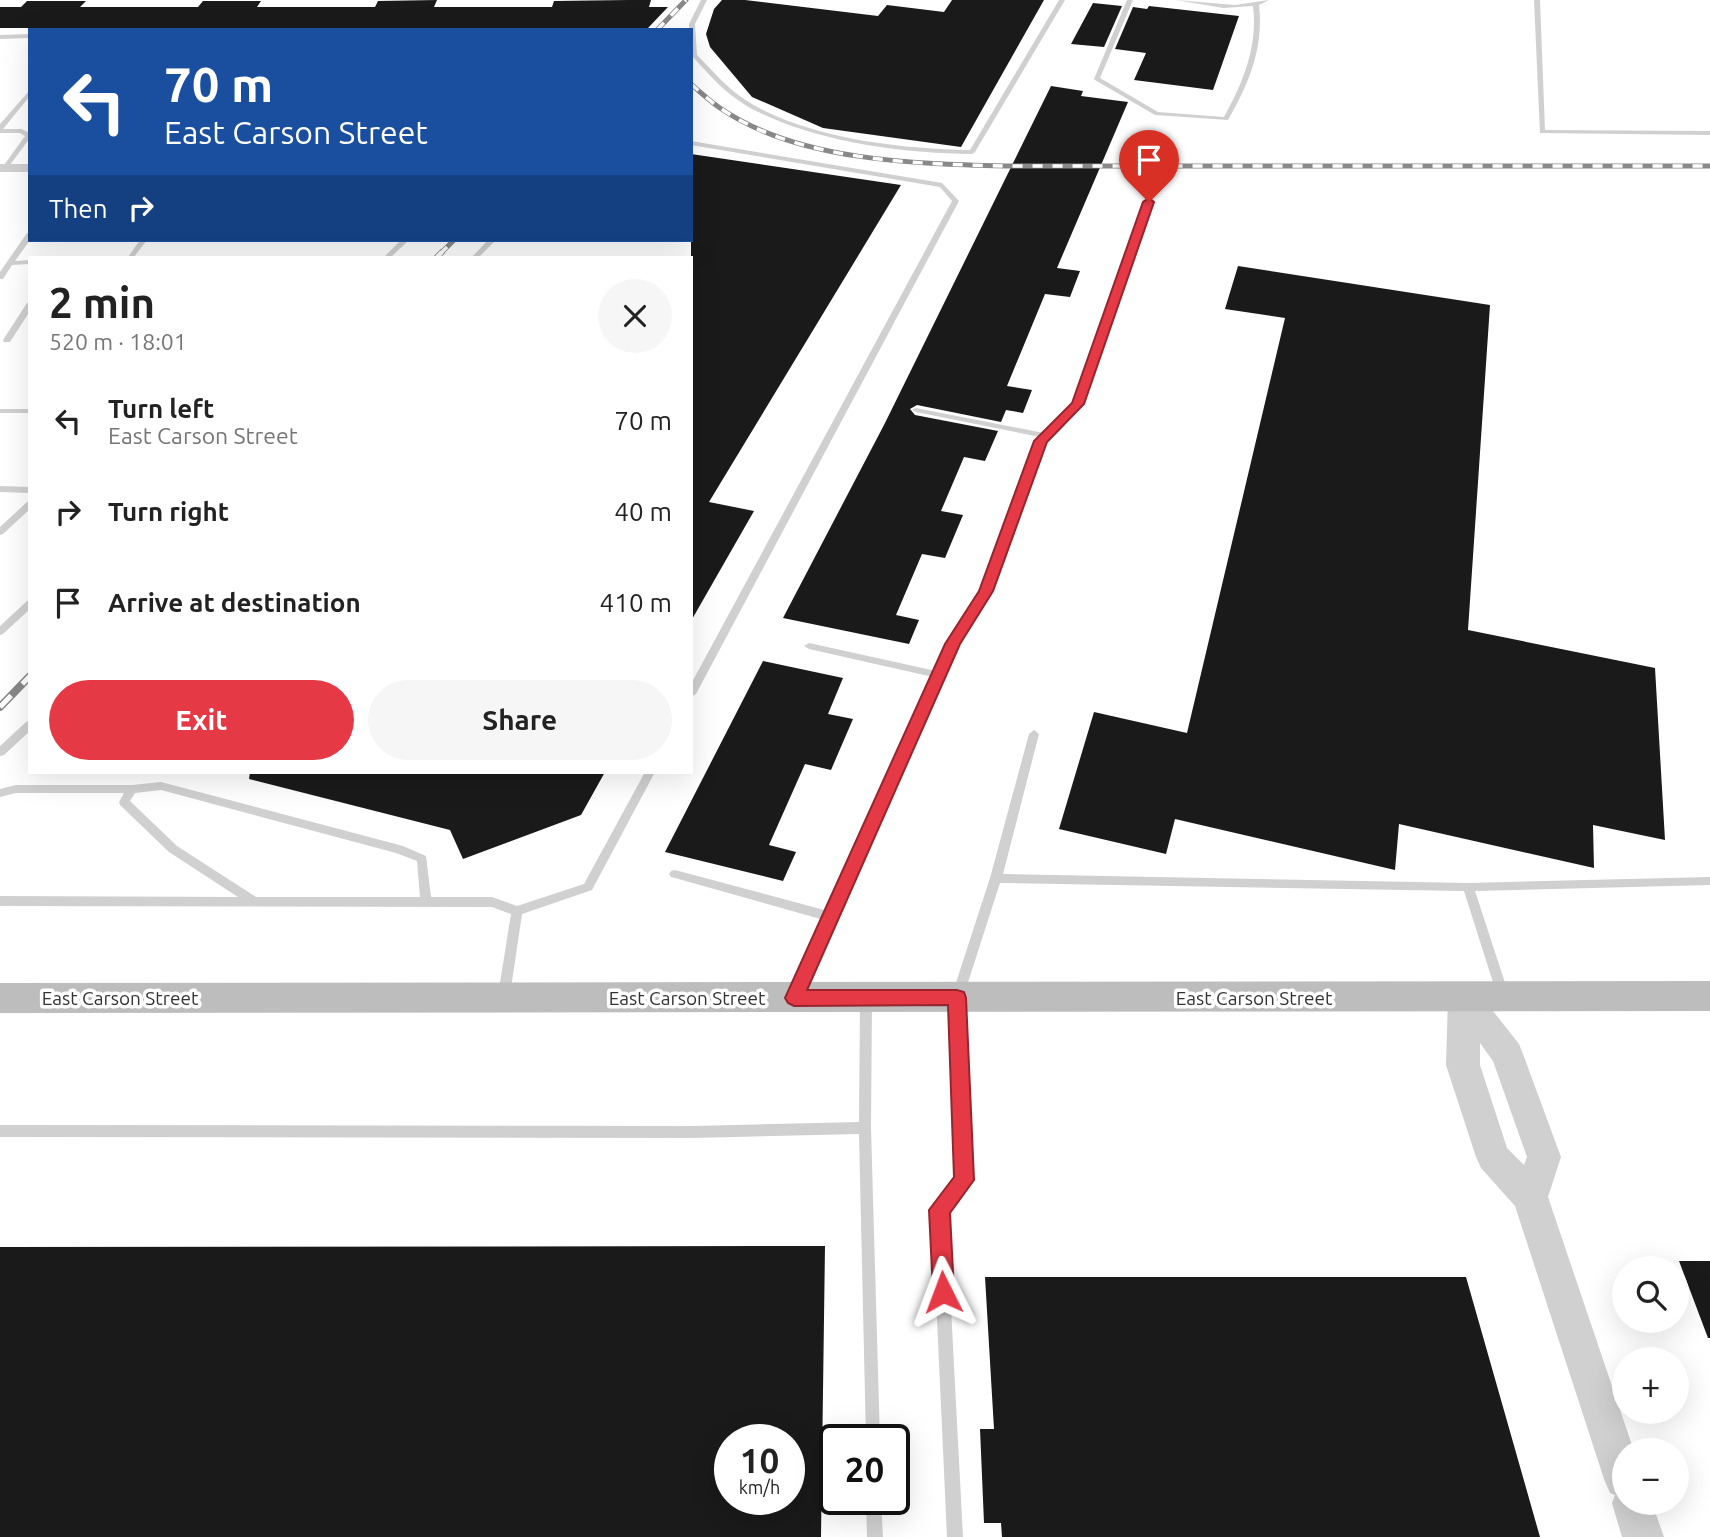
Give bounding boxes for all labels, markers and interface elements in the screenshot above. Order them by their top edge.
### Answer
icon: left [49,56,140,147]
text: 70 m [164,56,273,111]
text: East Carson Street [164,114,428,150]
pin [1119,130,1179,202]
icon: arrive [1130,141,1168,179]
icon: right [122,189,160,227]
text: Then [49,194,108,223]
text: 2 min [49,279,155,326]
button: close [598,279,672,353]
text: 520 m · 18:01 [49,329,187,354]
text: Turn left [108,394,214,423]
icon: left [49,402,87,440]
text: 70 m [614,406,672,435]
text: East Carson Street [108,423,298,448]
icon: right [49,493,87,531]
text: Turn right [108,497,229,526]
text: 40 m [614,497,672,526]
icon: arrive [49,584,87,622]
text: Arrive at destination [108,588,361,617]
text: 410 m [600,588,672,617]
button: Exit [49,680,354,760]
button: Share [368,680,672,760]
street label: East Carson Street [42,987,199,1009]
street label: East Carson Street [609,987,766,1009]
street label: East Carson Street [1176,987,1333,1009]
position arrow [906,1255,980,1329]
map controls [1612,1256,1689,1515]
button: search [1612,1256,1689,1333]
button: + [1612,1347,1689,1424]
speed limit sign: 20 [819,1424,910,1515]
button: − [1612,1438,1689,1515]
text: 10 [740,1440,779,1480]
text: km/h [739,1477,780,1497]

